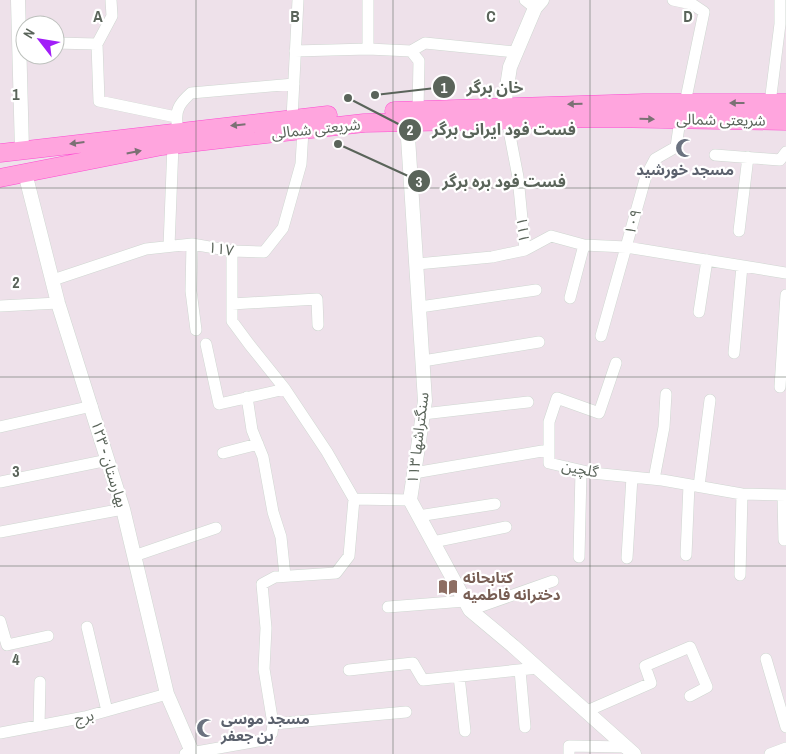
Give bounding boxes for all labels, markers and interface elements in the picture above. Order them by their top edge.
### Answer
text: A [93,5,103,27]
text: B [290,5,300,27]
text: C [486,5,496,27]
text: D [683,5,693,27]
north arrow [15,15,65,65]
text: N [19,25,39,41]
callout: خان برگر [431,72,533,103]
text: خان برگر [466,76,523,98]
text: 1 [441,77,448,98]
text: 1 [12,83,20,105]
one-way arrow [729,99,745,107]
one-way arrow [567,101,583,109]
street label: شریعتی شمالی [676,108,766,131]
street label: شریعتی شمالی [270,113,362,144]
callout: فست فود ایرانی برگر [398,114,586,145]
one-way arrow [639,115,655,123]
text: فست فود ایرانی برگر [431,118,576,140]
text: 2 [407,119,414,140]
one-way arrow [230,121,246,129]
mosque icon: مسجد خورشید [674,137,696,159]
one-way arrow [68,139,84,147]
one-way arrow [126,147,142,155]
place label: مسجد خورشید [636,159,734,180]
callout: فست فود بره برگر [407,166,576,197]
text: فست فود بره برگر [441,170,566,192]
text: 3 [416,171,423,192]
street label: ۱۰۹ [619,207,646,237]
street label: ۱۱۱ [511,216,534,244]
street label: ۱۱۷ [207,236,236,261]
text: 2 [12,271,20,293]
street label: سنگتراشها ۱۱۳ [401,391,434,485]
street label: بهارستان - ۱۲۳ [86,418,133,510]
street label: گلچین [560,455,601,483]
text: 3 [12,460,20,482]
place label: کتابحانه دخترانه فاطمیه [463,567,561,605]
library icon: کتابحانه دخترانه فاطمیه [437,576,459,598]
text: 4 [12,648,20,670]
street label: برج [72,704,96,731]
place label: مسجد موسی بن جعفر [220,708,310,746]
mosque icon: مسجد موسی بن جعفر [195,717,217,739]

